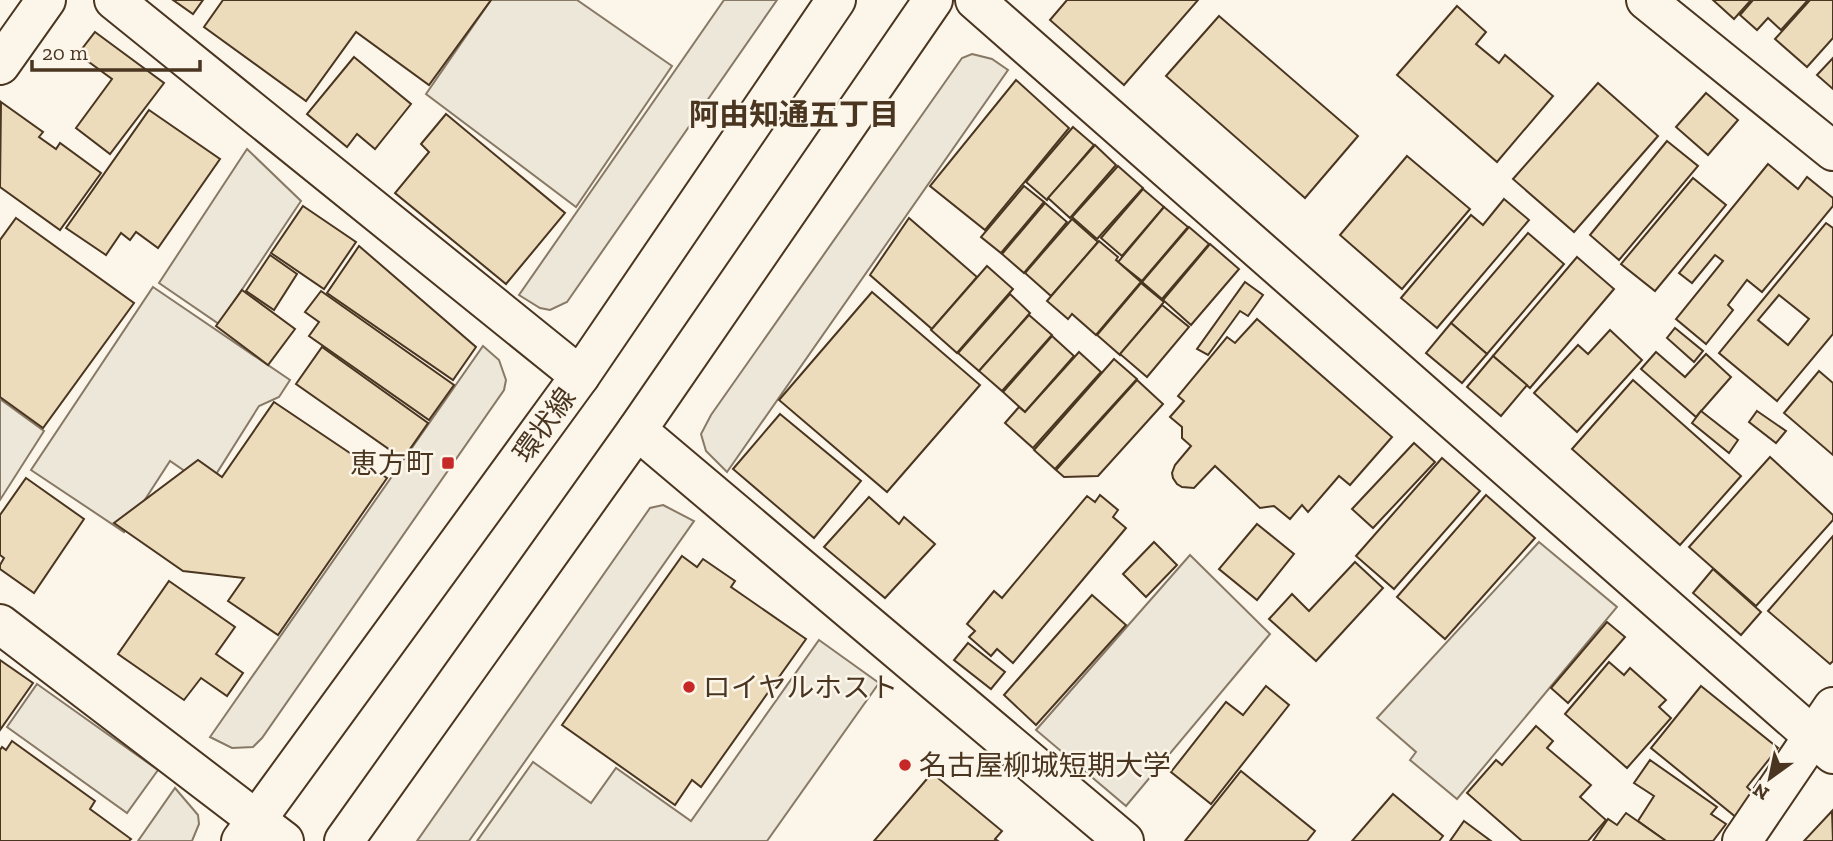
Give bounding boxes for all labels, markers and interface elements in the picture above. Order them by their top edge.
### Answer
scale bar [32,28,200,72]
text: 20 m [42,40,88,65]
district label: 阿由知通五丁目 [689,97,899,133]
street label: 環状線 [506,382,582,469]
place label: 恵方町 [350,447,434,480]
marker: 恵方町 [440,455,456,471]
place label: ロイヤルホスト [703,671,898,704]
marker: ロイヤルホスト [681,679,697,695]
north arrow [1735,743,1805,813]
place label: 名古屋柳城短期大学 [919,749,1171,782]
marker: 名古屋柳城短期大学 [897,757,913,773]
text: N [1749,778,1773,805]

